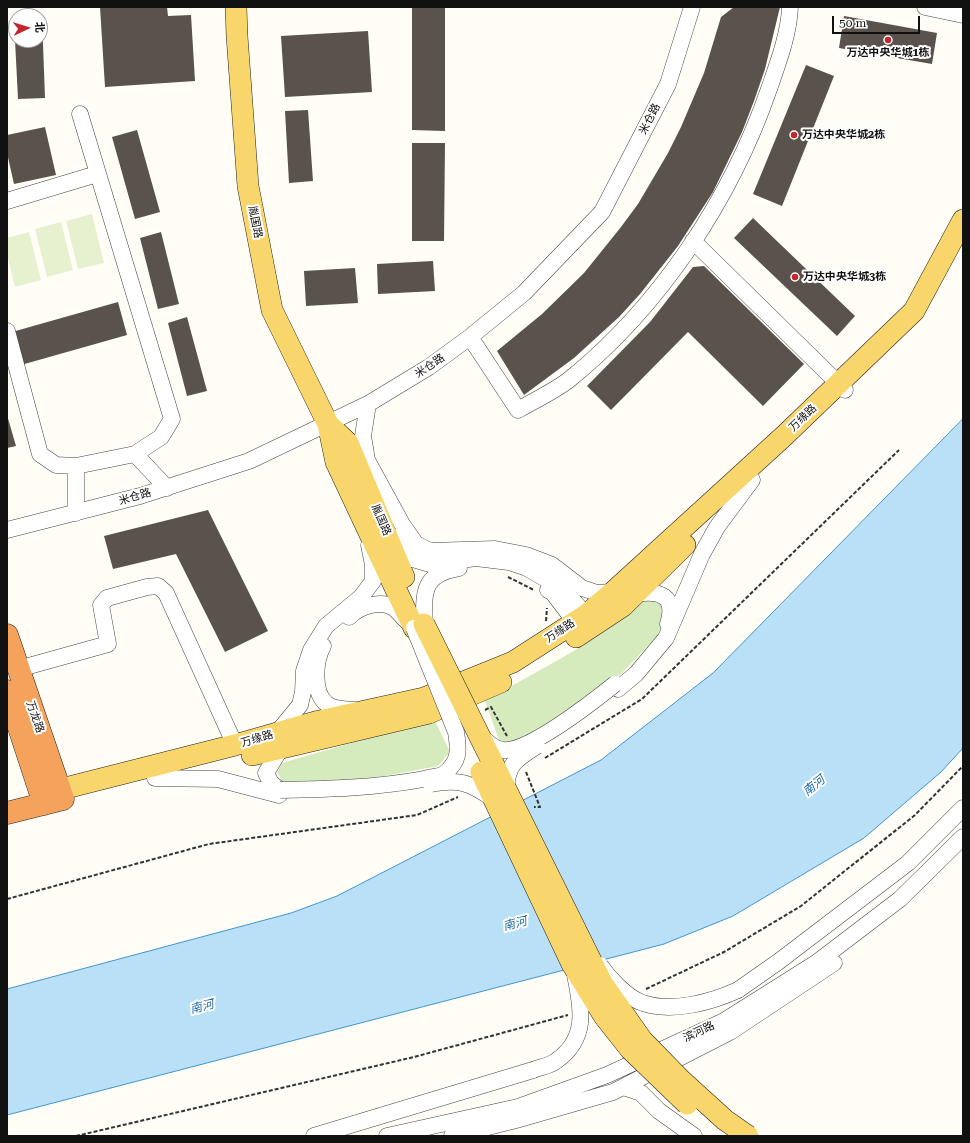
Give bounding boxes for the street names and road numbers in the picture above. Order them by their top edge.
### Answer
street label: 米仓路 [637,101,663,137]
street label: 胤国路 [245,205,265,239]
street label: 米仓路 [413,351,447,381]
street label: 万缘路 [787,402,819,434]
street label: 米仓路 [117,486,153,508]
street label: 胤国路 [368,502,394,538]
street label: 万缘路 [543,616,577,646]
street label: 万龙路 [23,699,47,735]
street label: 万缘路 [239,728,275,750]
street label: 滨河路 [681,1019,717,1045]

